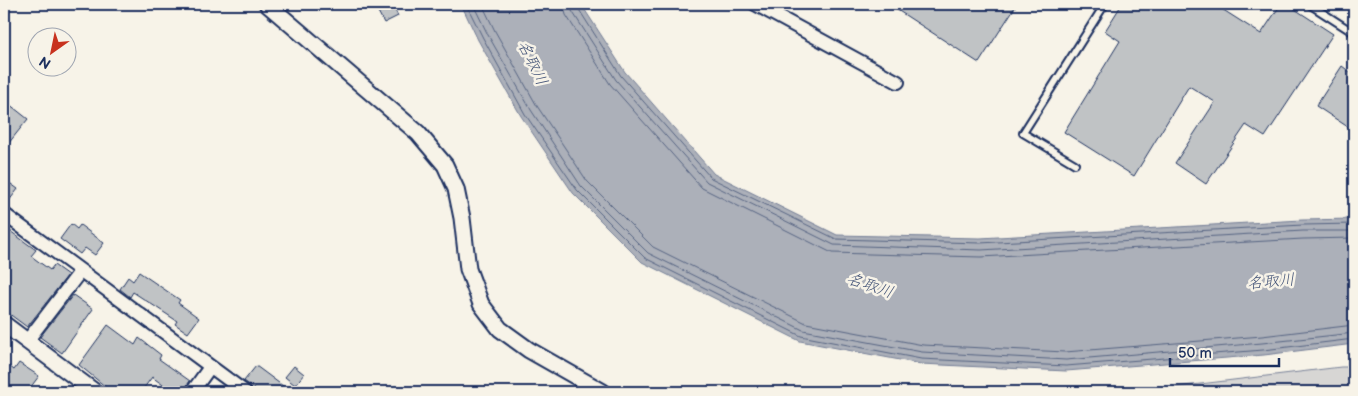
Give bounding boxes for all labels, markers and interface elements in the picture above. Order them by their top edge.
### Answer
north arrow [28,28,78,78]
water label: 名取川 [513,37,551,89]
text: N [36,52,54,72]
water label: 名取川 [844,269,896,303]
water label: 名取川 [1246,270,1296,294]
scale bar [1170,336,1279,368]
text: 50 m [1178,344,1212,363]

